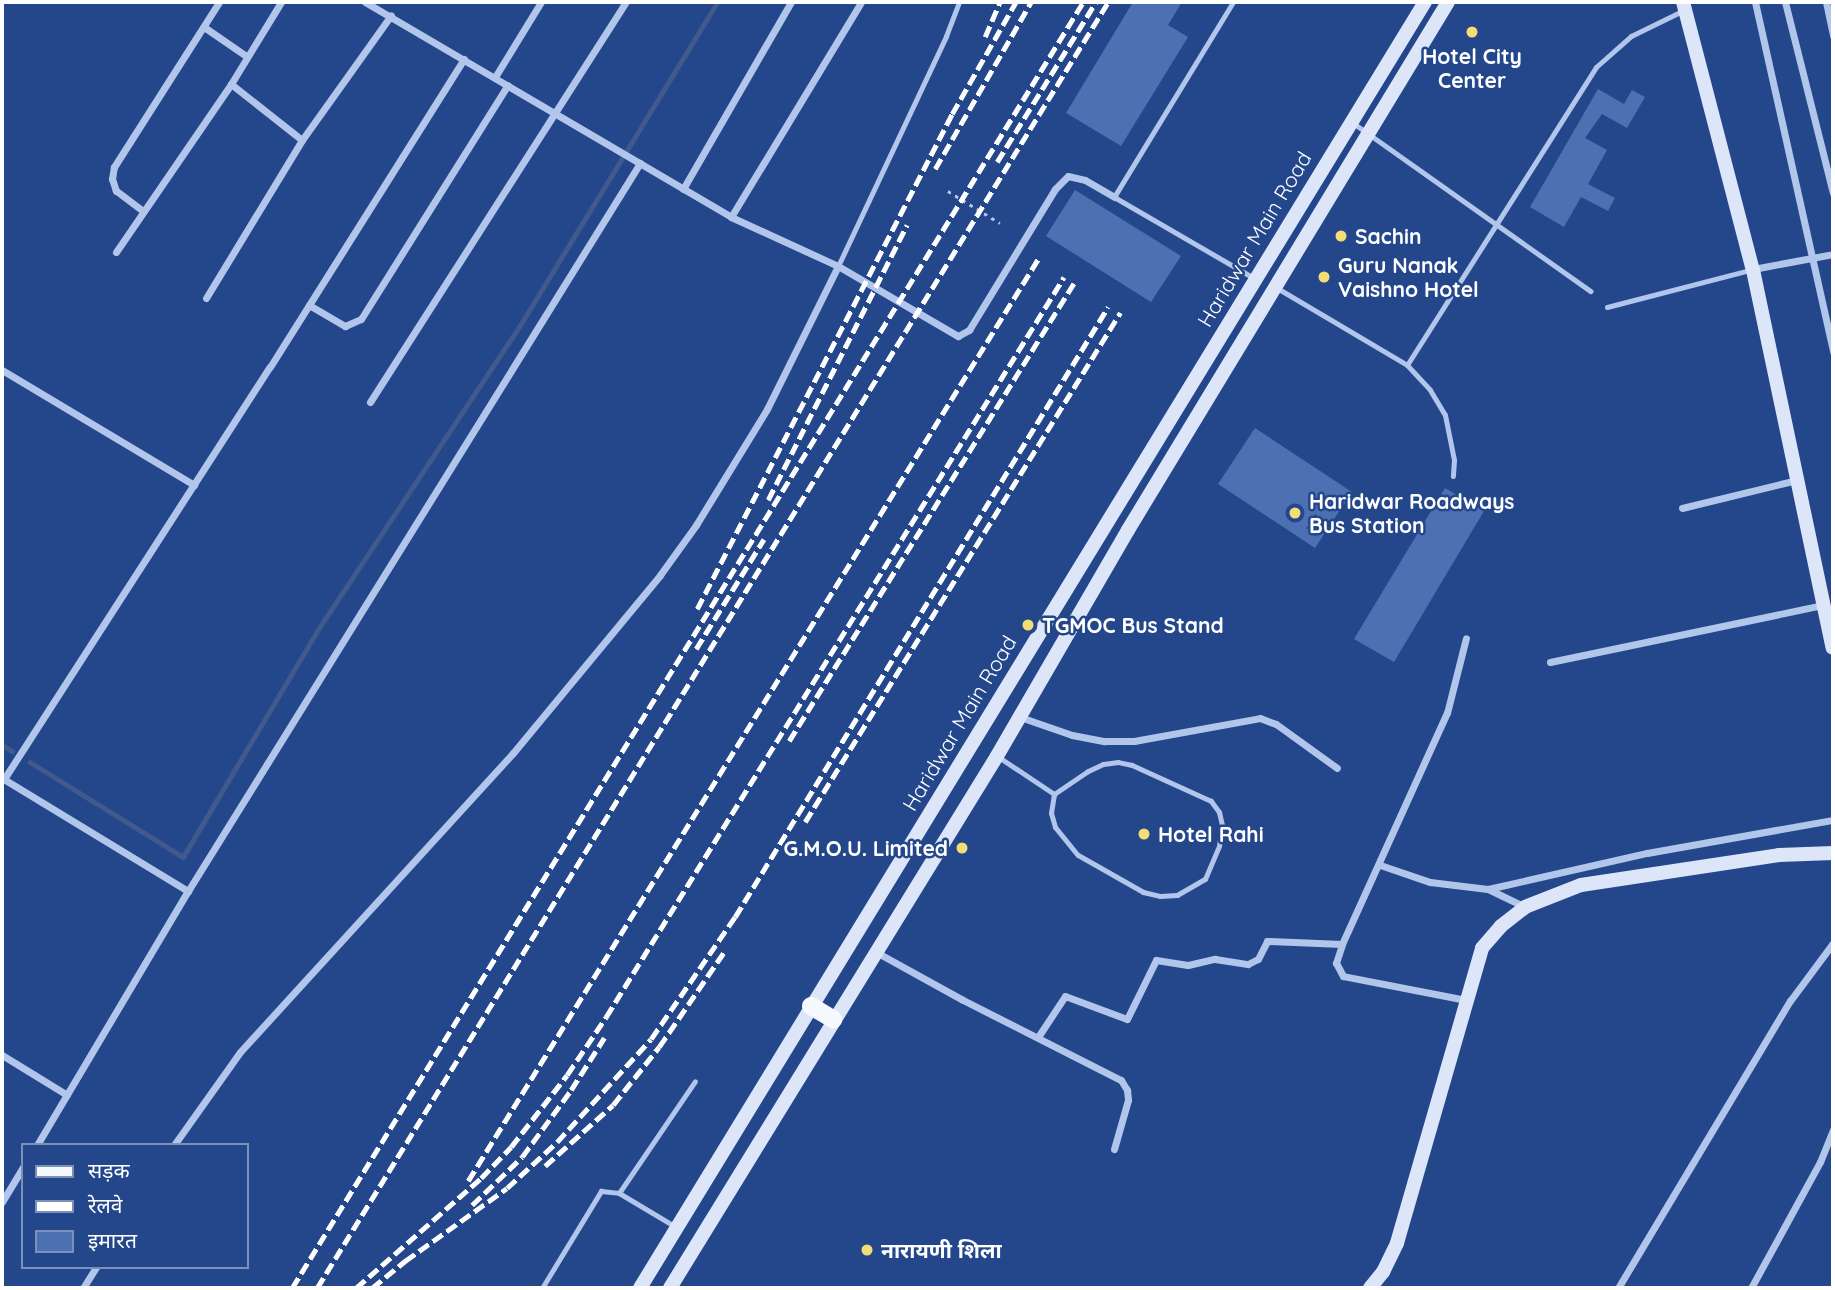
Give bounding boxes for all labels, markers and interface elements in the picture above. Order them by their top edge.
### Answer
marker: Hotel City Center [1464,24,1480,40]
place label: Hotel City Center [1422,43,1522,93]
street label: Haridwar Main Road [1192,147,1316,331]
place label: Sachin [1355,223,1421,249]
marker: Sachin [1333,228,1349,244]
place label: Guru Nanak Vaishno Hotel [1338,252,1479,302]
marker: Guru Nanak Vaishno Hotel [1316,269,1332,285]
place label: Haridwar Roadways Bus Station [1309,488,1514,538]
marker: Haridwar Roadways Bus Station [1287,505,1303,521]
place label: TGMOC Bus Stand [1042,612,1224,638]
marker: TGMOC Bus Stand [1020,617,1036,633]
street label: Haridwar Main Road [897,631,1021,815]
place label: Hotel Rahi [1158,821,1264,847]
marker: Hotel Rahi [1136,826,1152,842]
place label: G.M.O.U. Limited [784,835,948,861]
marker: G.M.O.U. Limited [954,840,970,856]
legend [21,1143,248,1269]
text: सड़क [88,1157,130,1183]
text: रेलवे [88,1192,123,1218]
text: इमारत [88,1227,137,1253]
place label: नारायणी शिला [881,1237,1002,1263]
marker: नारायणी शिला [859,1242,875,1258]

